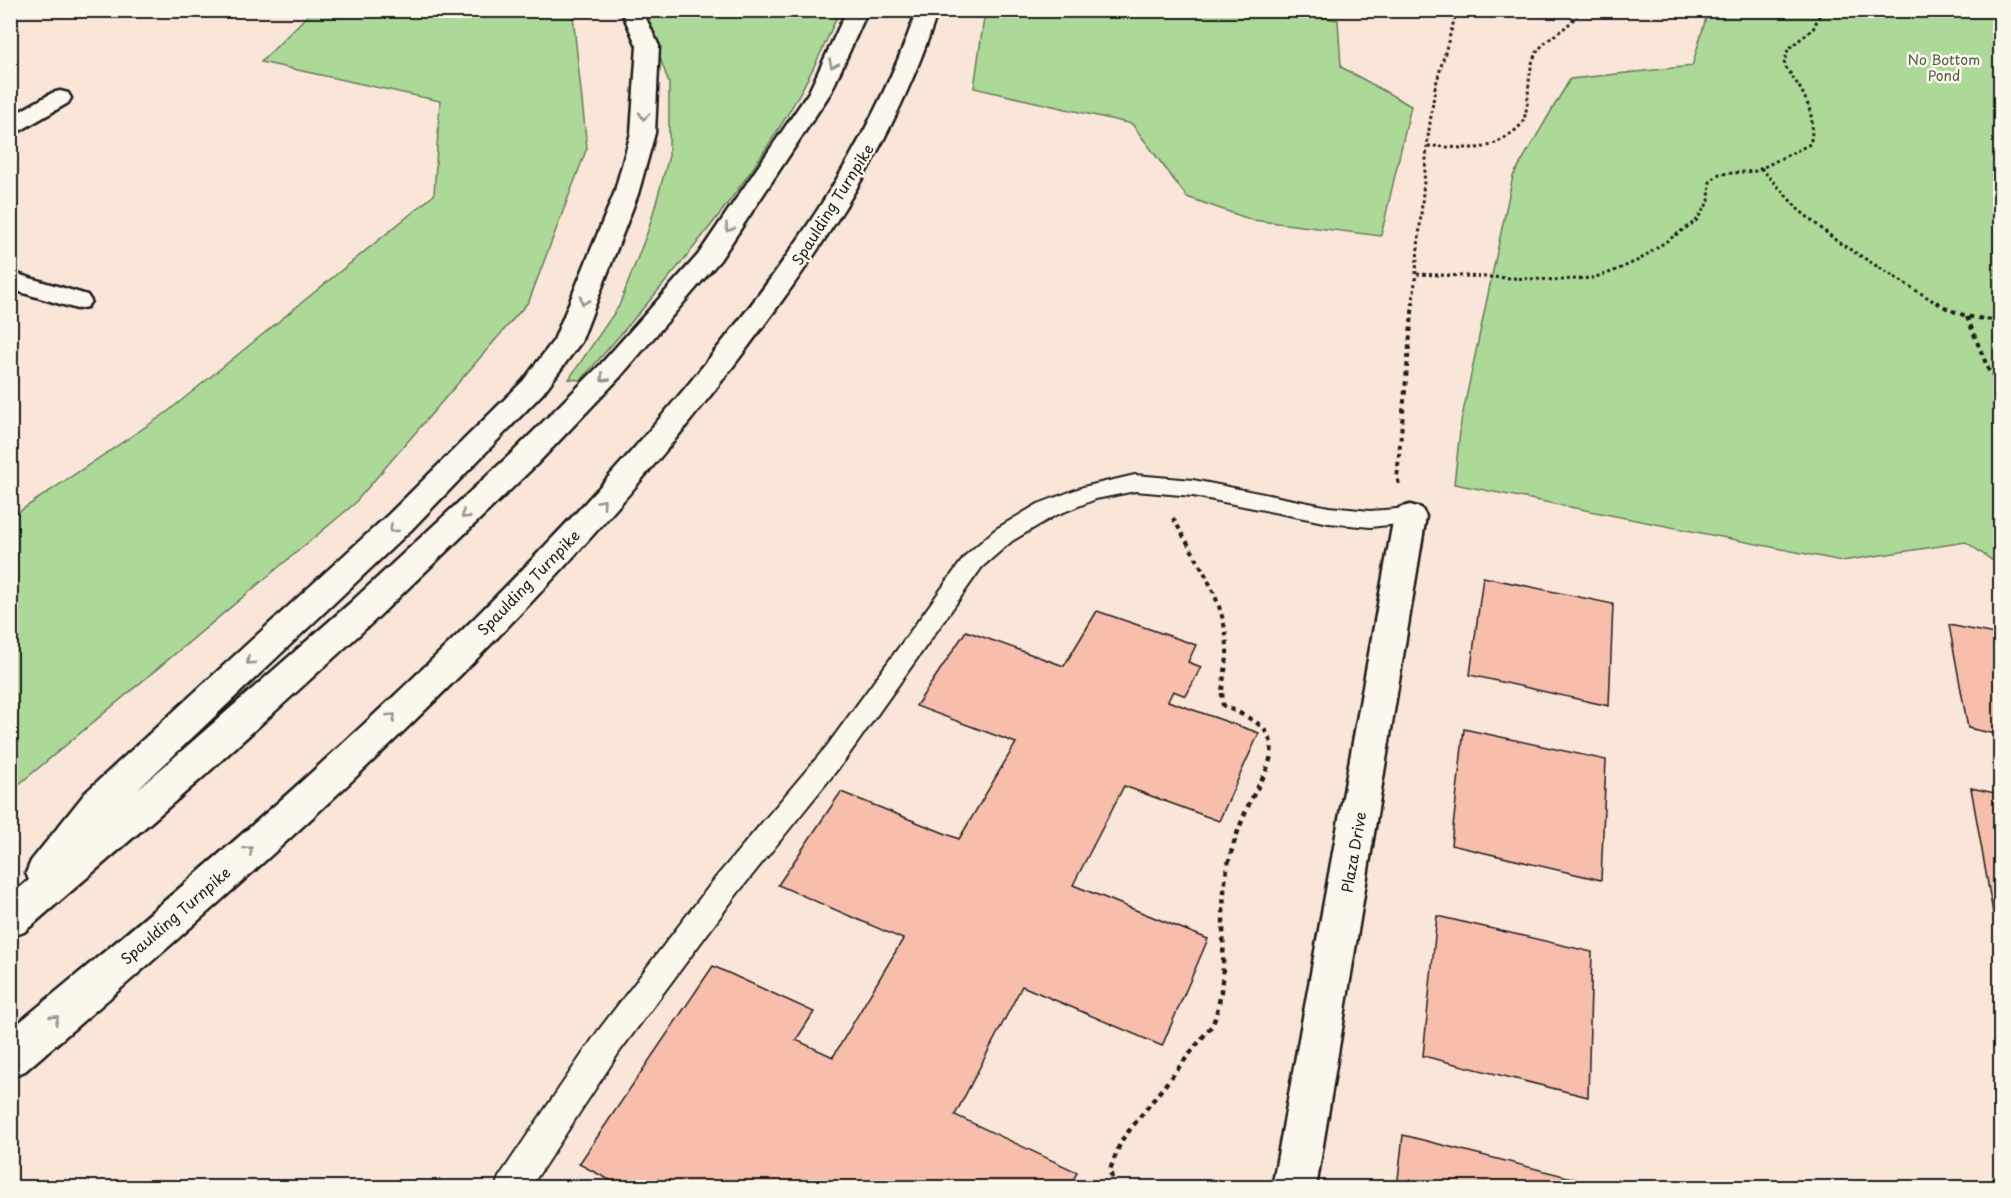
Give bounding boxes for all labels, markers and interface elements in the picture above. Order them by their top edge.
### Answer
park label: No Bottom Pond [1908,49,1980,86]
one-way arrow [829,57,841,68]
one-way arrow [638,112,651,121]
street label: Spaulding Turnpike [785,139,879,269]
one-way arrow [725,221,736,232]
one-way arrow [579,294,591,305]
one-way arrow [600,371,611,381]
one-way arrow [595,499,606,510]
one-way arrow [462,507,473,518]
one-way arrow [389,521,400,532]
street label: Spaulding Turnpike [471,524,585,640]
one-way arrow [247,654,258,665]
one-way arrow [385,714,396,725]
street label: Plaza Drive [1335,810,1371,894]
one-way arrow [243,846,253,857]
street label: Spaulding Turnpike [115,861,235,969]
one-way arrow [48,1016,59,1027]

